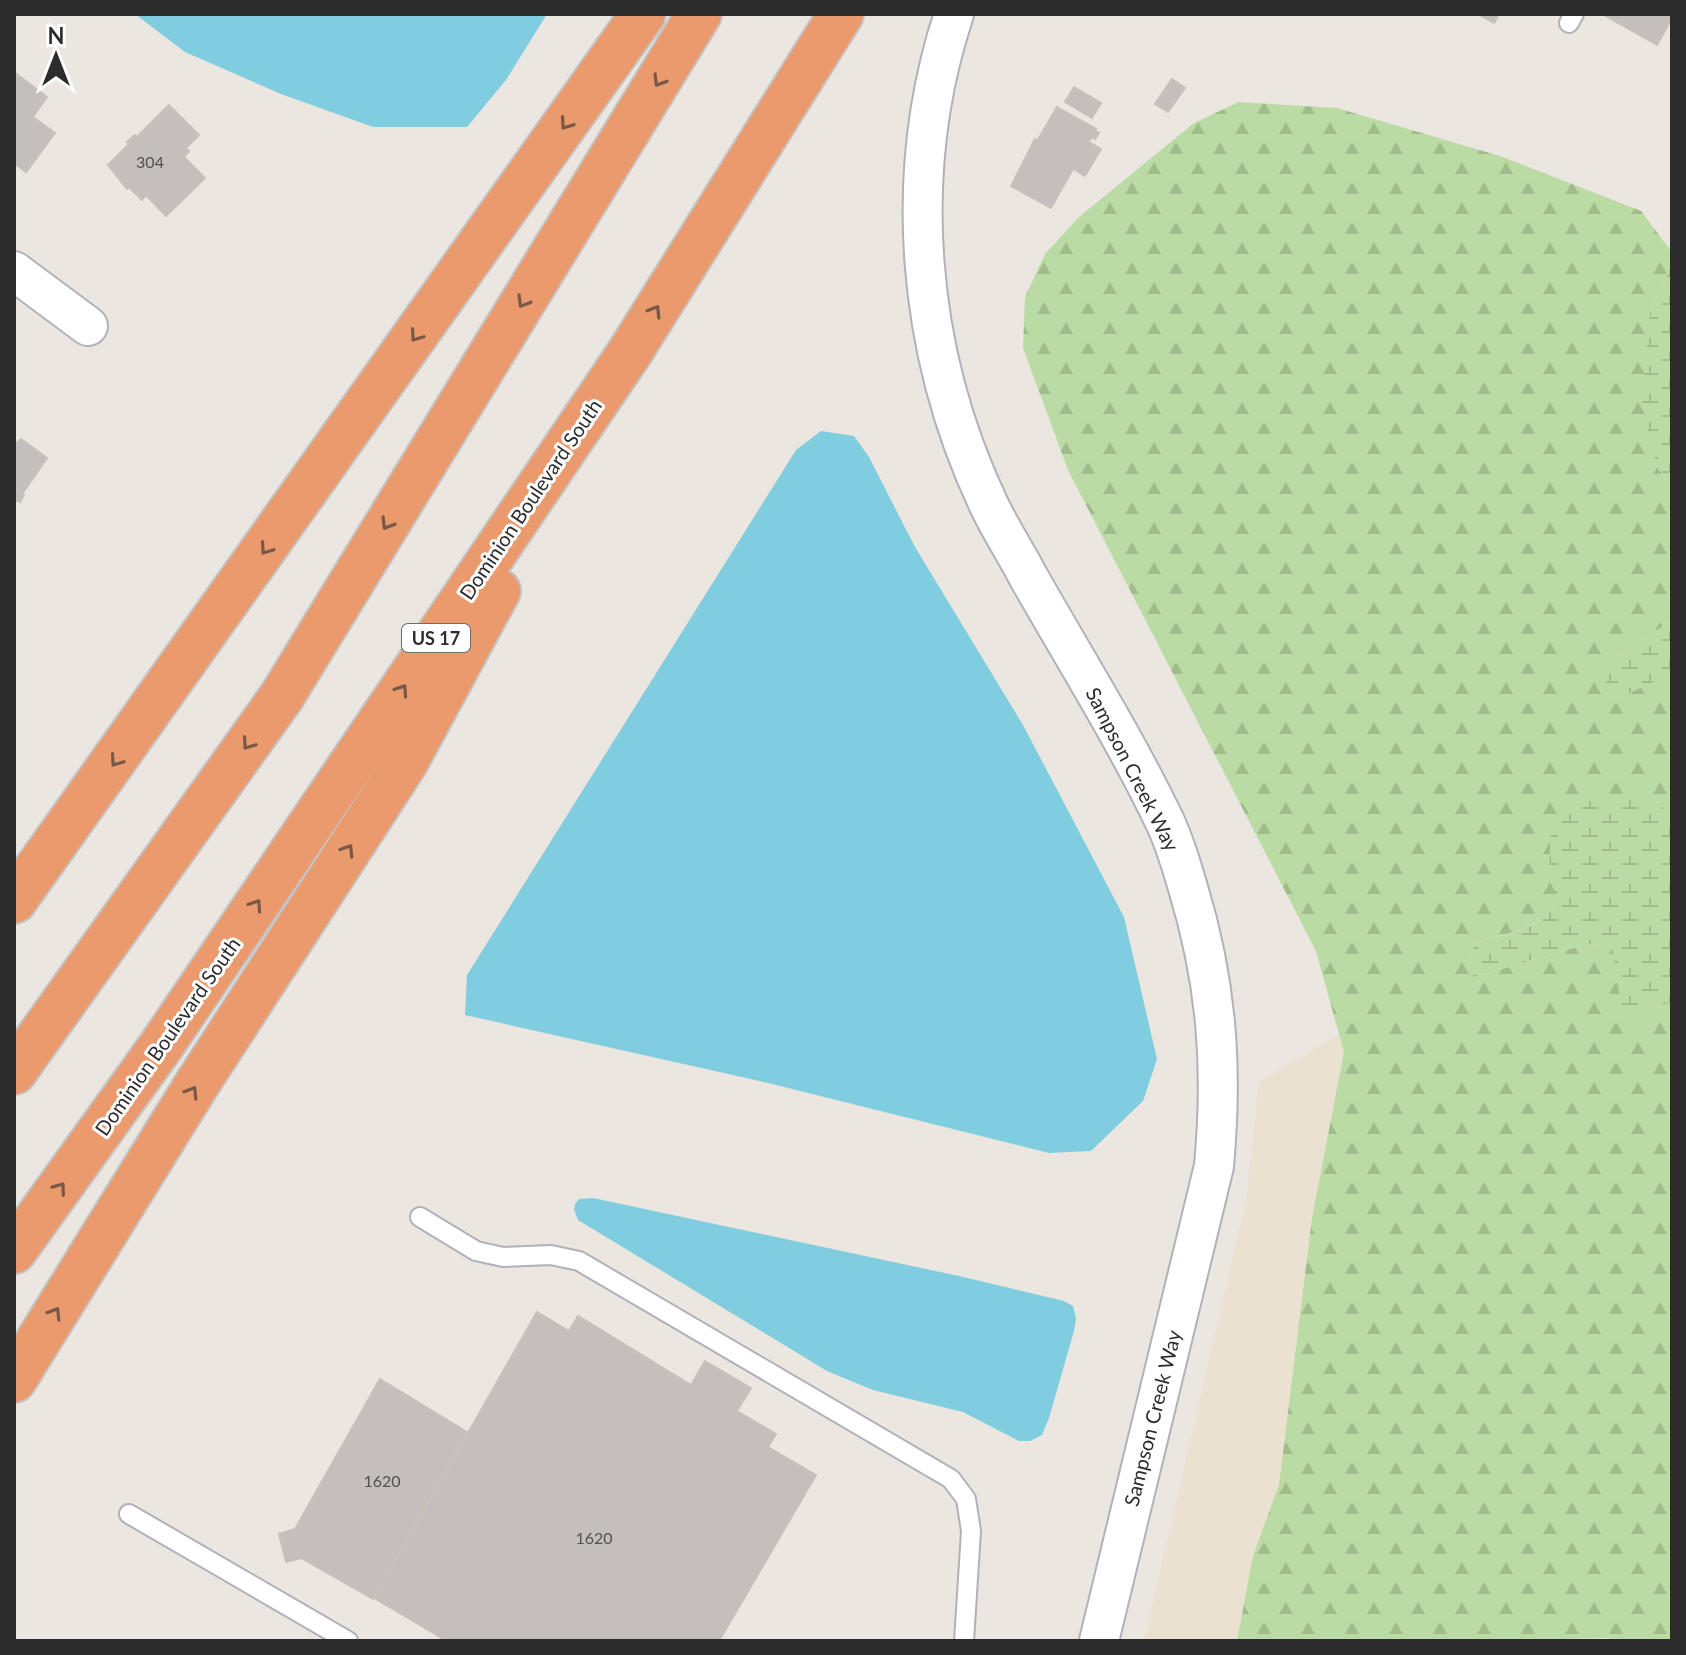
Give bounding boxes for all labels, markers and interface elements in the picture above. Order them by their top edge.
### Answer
north arrow [16,16,96,96]
text: N [48,22,64,49]
one-way arrow [653,72,668,86]
one-way arrow [561,115,576,129]
house number: 304 [136,152,164,171]
one-way arrow [517,293,533,308]
one-way arrow [646,305,661,320]
one-way arrow [411,328,426,342]
street label: Dominion Boulevard South [454,394,606,604]
one-way arrow [382,515,397,530]
one-way arrow [261,540,276,554]
road number: US 17 [402,624,470,652]
street label: Sampson Creek Way [1081,683,1185,855]
one-way arrow [392,684,407,698]
one-way arrow [243,735,258,749]
one-way arrow [111,752,126,766]
one-way arrow [338,844,353,859]
one-way arrow [246,900,261,914]
street label: Dominion Boulevard South [89,932,245,1140]
one-way arrow [182,1086,198,1101]
one-way arrow [50,1182,65,1197]
one-way arrow [45,1307,61,1322]
street label: Sampson Creek Way [1119,1327,1186,1508]
house number: 1620 [363,1471,401,1490]
house number: 1620 [575,1528,613,1547]

